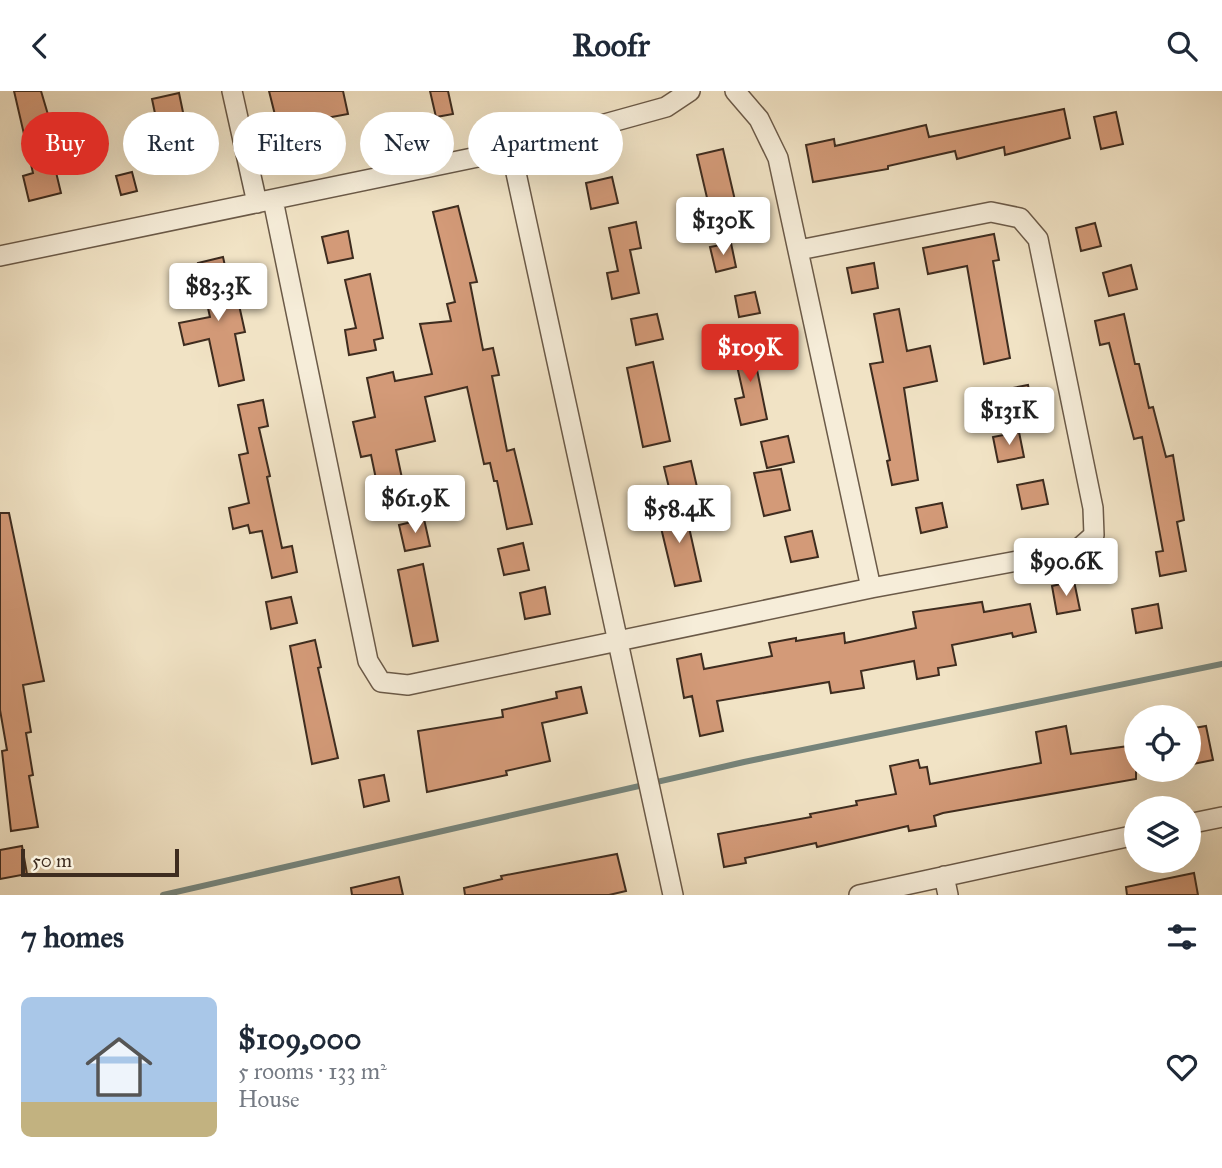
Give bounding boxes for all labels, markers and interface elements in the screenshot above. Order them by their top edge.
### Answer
text: Roofr [572,26,650,65]
icon: back [21,27,59,65]
icon: search [1163,27,1201,65]
chip: Buy [21,112,109,175]
chip: Rent [123,112,219,175]
chip: Filters [233,112,346,175]
chip: New [360,112,454,175]
chip: Apartment [468,112,623,175]
pin: $130K [674,197,772,257]
text: $130K [692,206,754,234]
pin: $83.3K [161,264,275,323]
text: $83.3K [185,272,251,300]
pin: $109K [701,324,799,384]
text: $109K [718,333,782,361]
pin: $131K [960,387,1058,447]
text: $131K [980,396,1038,424]
pin: $61.9K [358,475,472,535]
text: $61.9K [381,484,449,512]
pin: $58.4K [622,485,736,545]
text: $58.4K [644,494,714,522]
pin: $90.6K [1009,539,1123,598]
text: $90.6K [1030,547,1102,575]
map controls [1124,705,1201,873]
button: locate [1124,705,1201,782]
button: layers [1124,796,1201,873]
scale bar [21,846,178,878]
text: 50 m [32,849,72,872]
icon: filters [1163,918,1201,956]
text: 7 homes [21,919,124,955]
text: $109,000 [238,1021,361,1057]
icon: home [77,1025,161,1109]
icon: heart [1163,1048,1201,1086]
text: 5 rooms · 133 m² [238,1057,387,1085]
text: House [238,1085,300,1113]

